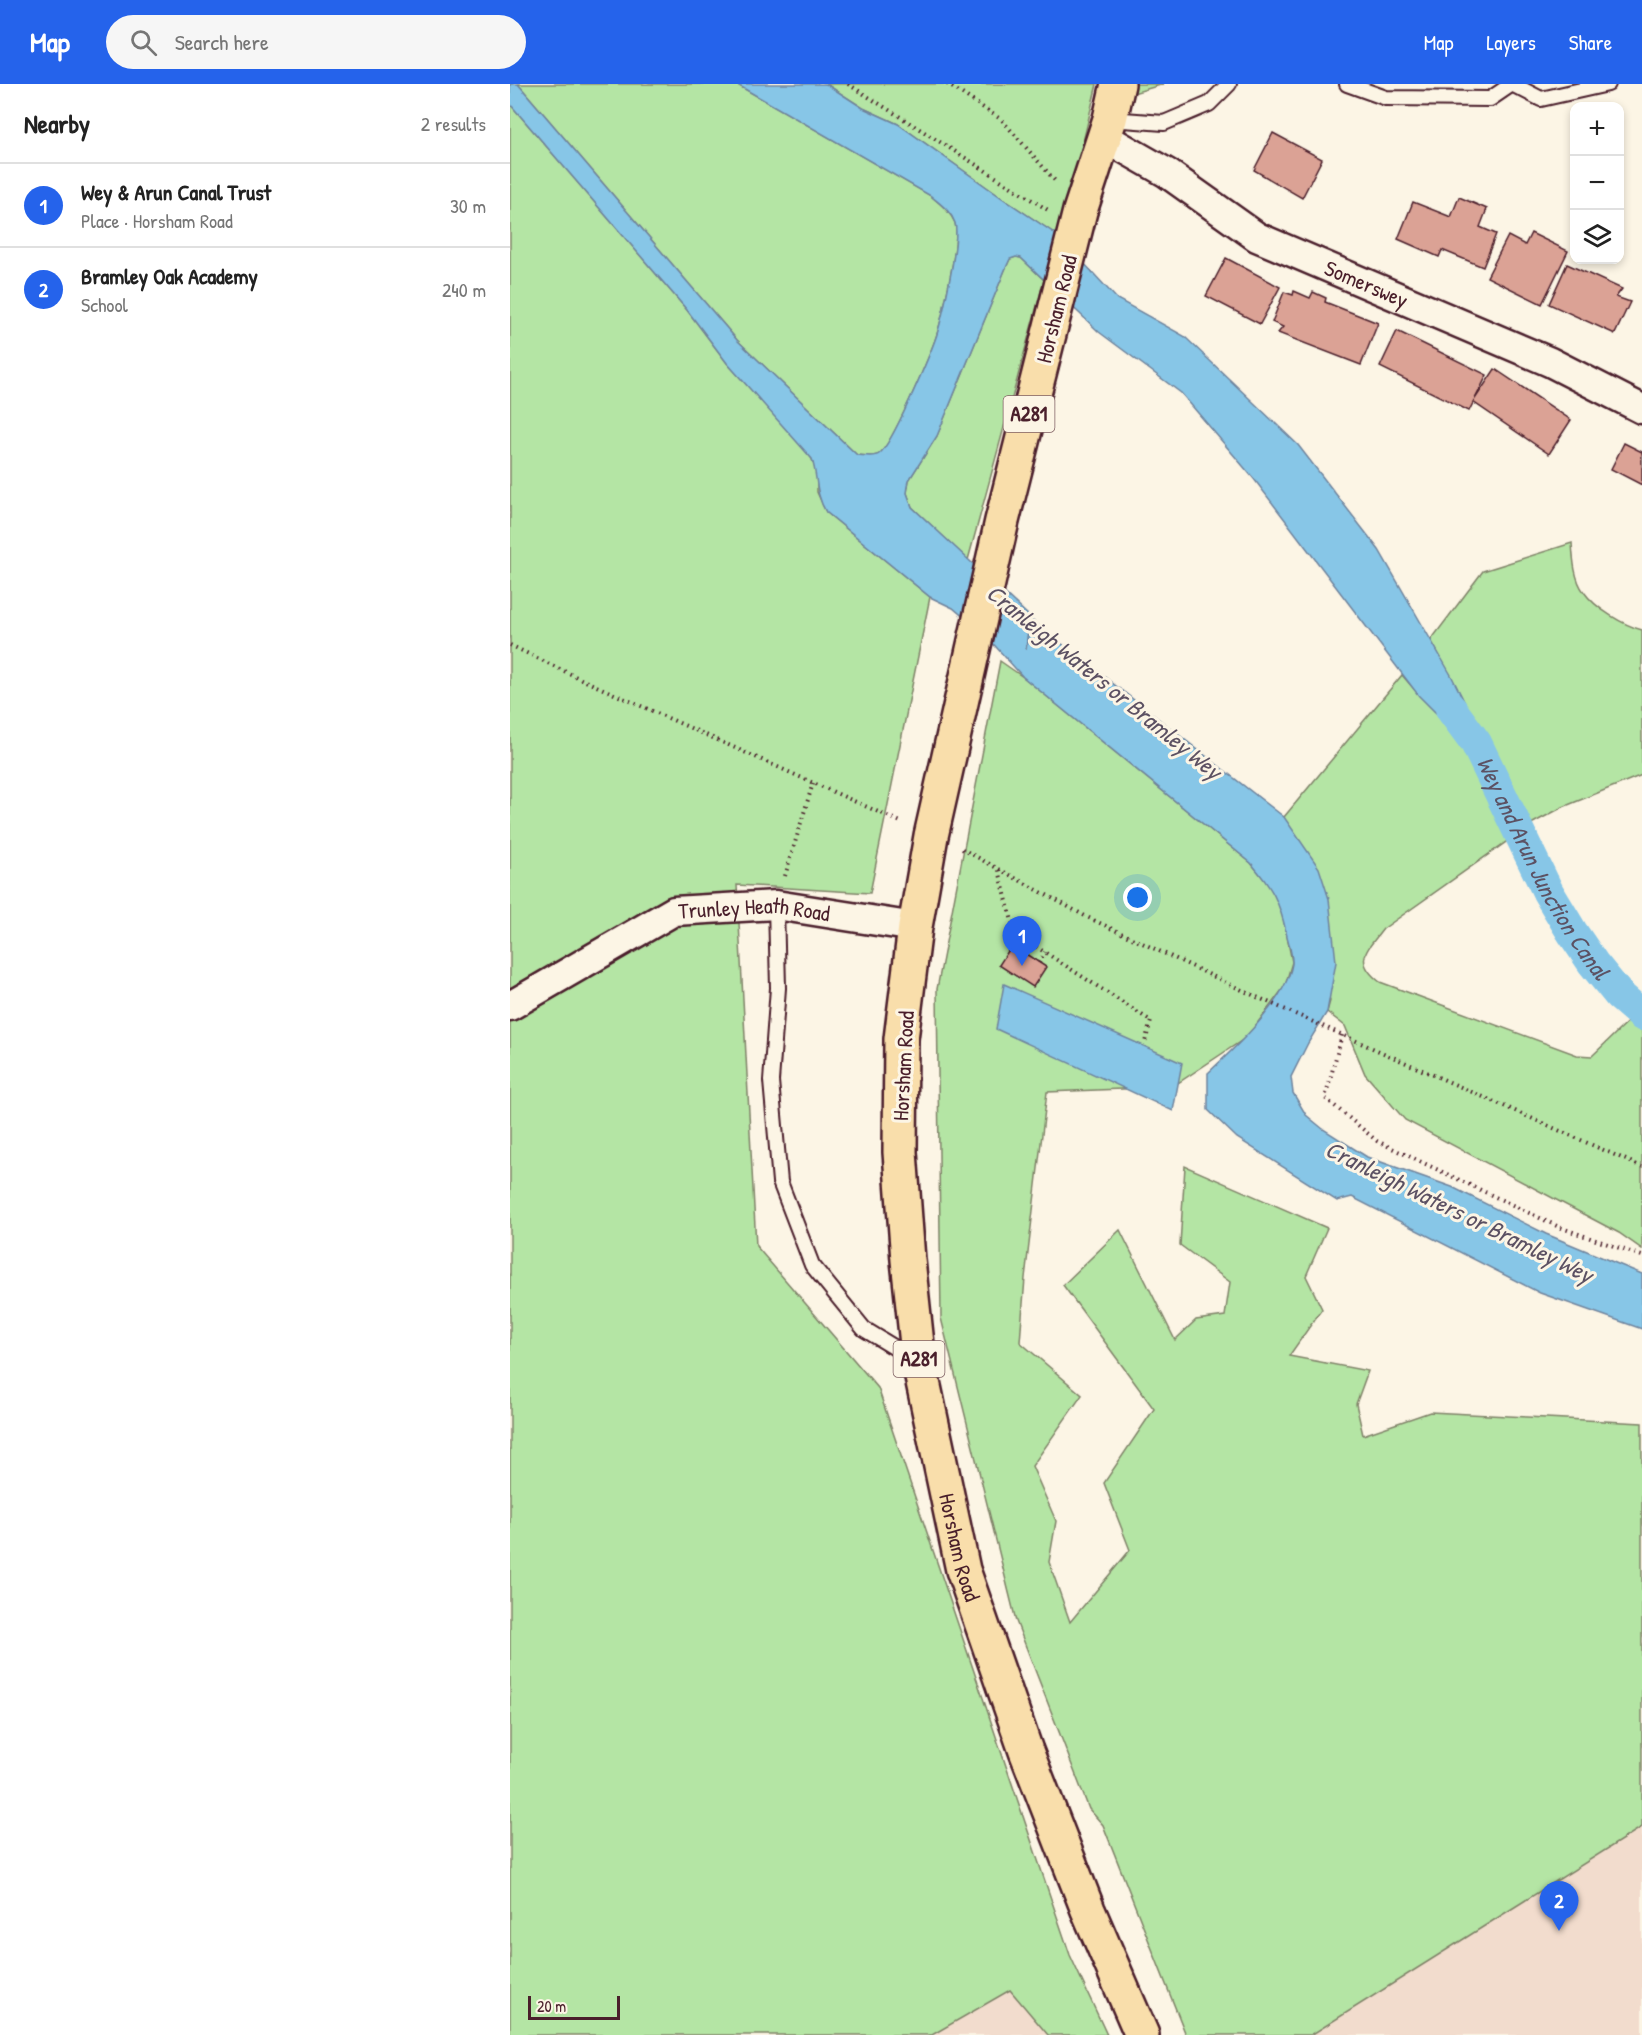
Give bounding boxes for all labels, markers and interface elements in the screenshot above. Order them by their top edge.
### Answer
search box [106,15,526,69]
text: Map [30,23,70,61]
icon: search [127,26,160,59]
text: Search here [175,27,269,57]
text: Map [1424,28,1453,57]
text: Layers [1486,28,1536,57]
text: Share [1569,28,1612,57]
map controls [1570,102,1624,264]
button: + [1570,102,1624,156]
text: Nearby [24,106,90,141]
text: 2 results [421,110,486,137]
button: − [1570,156,1624,210]
text: Wey & Arun Canal Trust [81,177,271,207]
text: 1 [40,192,47,219]
text: 30 m [450,192,486,219]
text: Place · Horsham Road [81,207,233,234]
button: layers [1570,210,1624,264]
street label: Horsham Road [1028,252,1084,366]
street label: Somerswey [1320,253,1413,315]
text: Bramley Oak Academy [81,261,258,291]
text: 2 [39,276,48,303]
text: 240 m [442,276,486,303]
text: School [81,291,128,318]
road number: A281 [1004,396,1054,432]
water label: Cranleigh Waters or Bramley Wey [980,576,1231,789]
water label: Wey and Arun Junction Canal [1470,751,1618,987]
your location [1123,883,1152,912]
street label: Trunley Heath Road [677,890,832,928]
pin: 1 [1002,916,1042,966]
street label: Horsham Road [885,1010,921,1122]
water label: Cranleigh Waters or Bramley Wey [1320,1132,1601,1292]
road number: A281 [894,1341,944,1377]
street label: Horsham Road [932,1491,988,1606]
pin: 2 [1540,1882,1578,1931]
scale bar [528,1993,620,2020]
text: 20 m [537,1995,566,2017]

